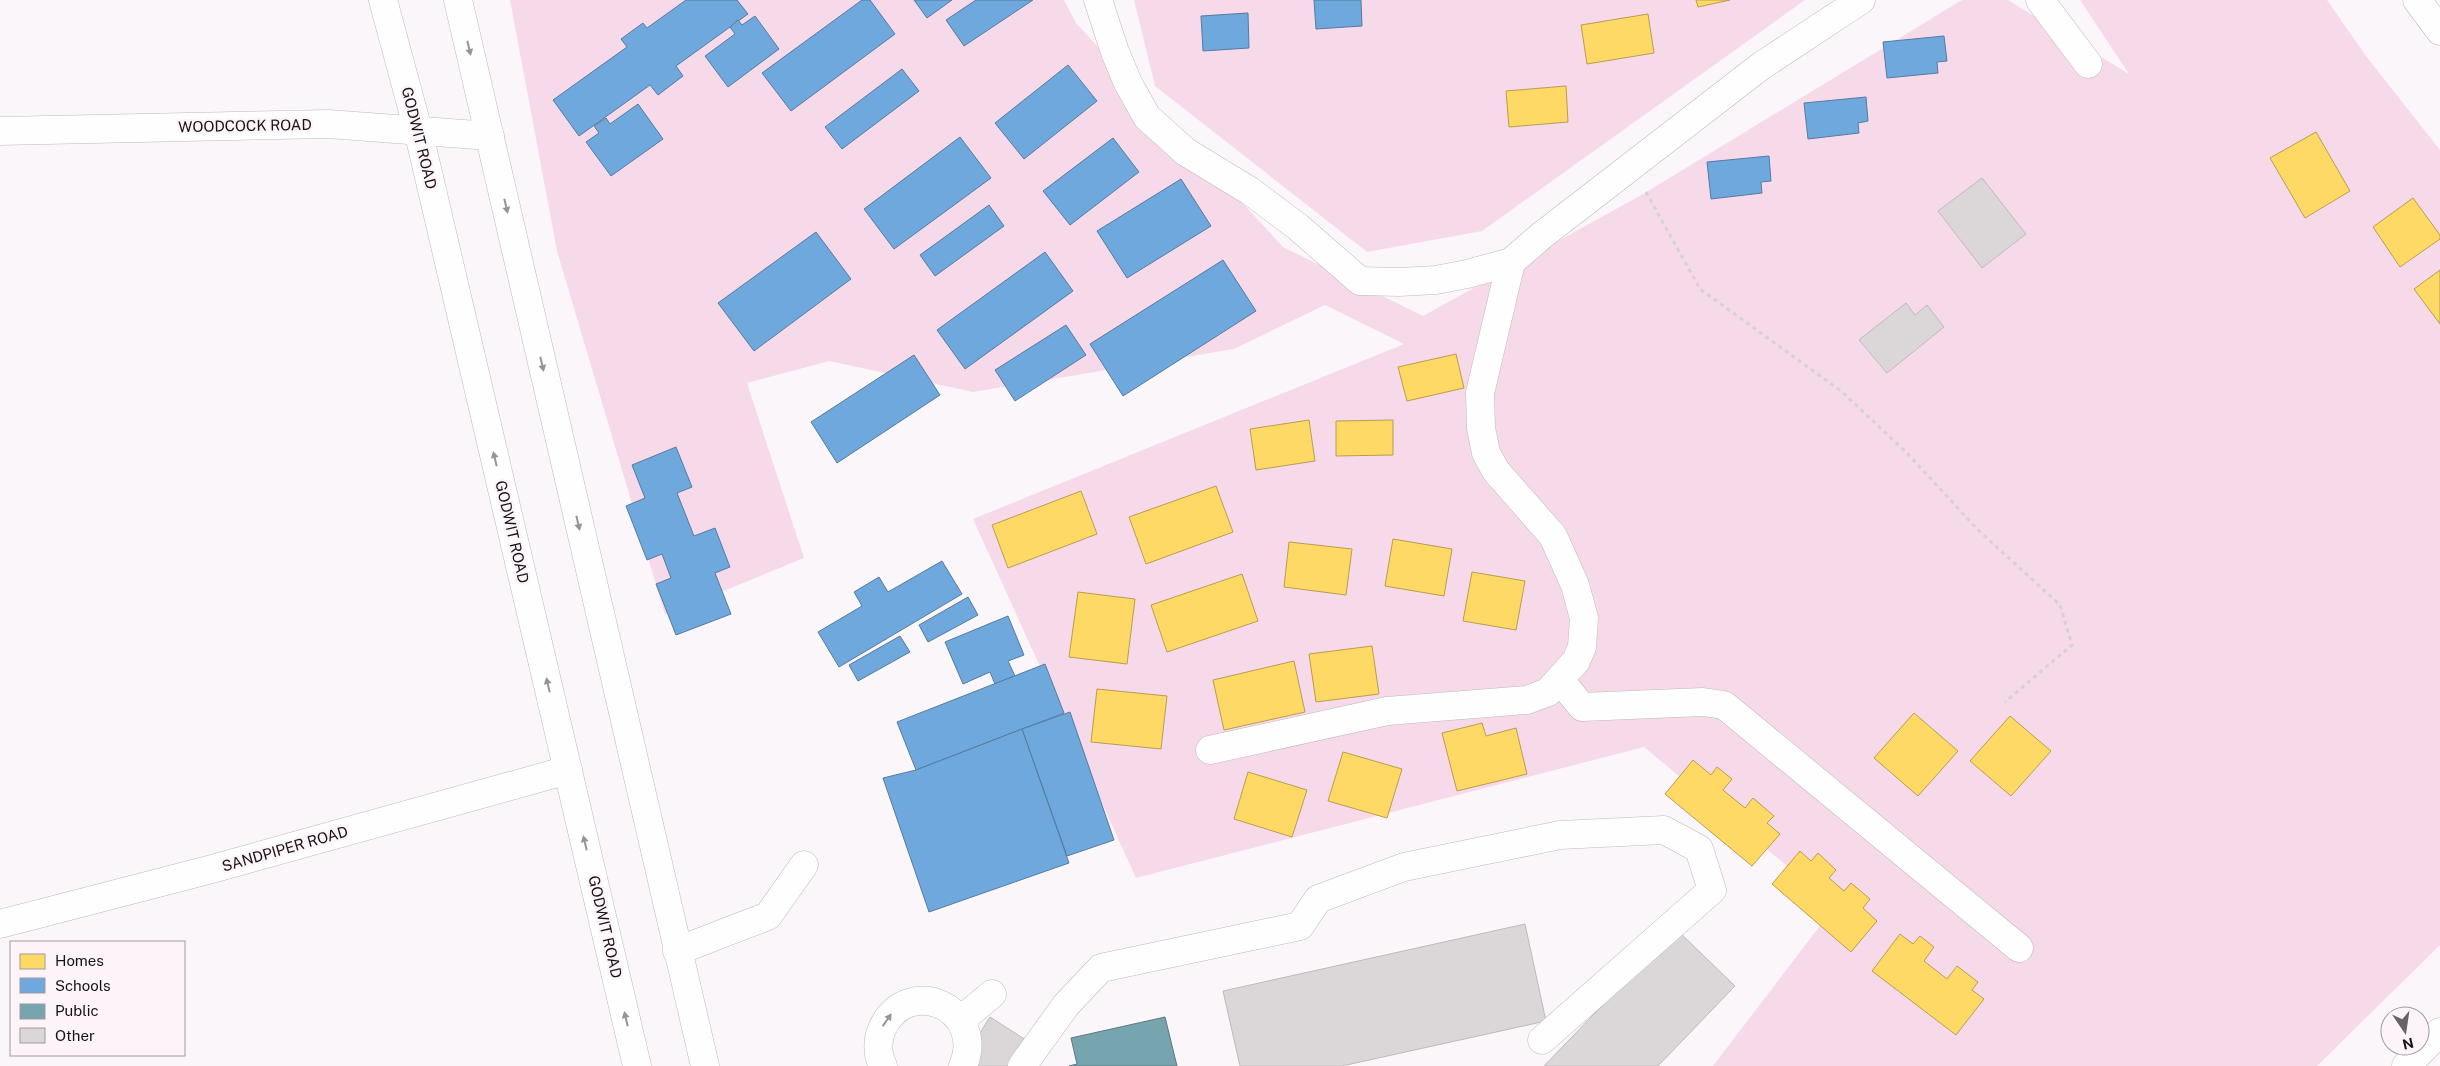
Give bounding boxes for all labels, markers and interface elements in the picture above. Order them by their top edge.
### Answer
one-way arrow [465,40,473,55]
street label: GODWIT ROAD [399,85,440,191]
street label: WOODCOCK ROAD [178,116,312,135]
one-way arrow [502,198,510,213]
one-way arrow [538,357,546,372]
one-way arrow [491,451,499,466]
street label: GODWIT ROAD [492,479,533,585]
one-way arrow [575,515,583,531]
one-way arrow [544,678,552,693]
street label: SANDPIPER ROAD [220,822,350,875]
one-way arrow [581,836,589,851]
street label: GODWIT ROAD [585,874,626,980]
legend [10,941,185,1056]
text: Homes [55,952,104,969]
text: Schools [55,977,111,994]
text: Public [55,1002,99,1019]
north arrow [2380,1006,2430,1056]
one-way arrow [622,1011,630,1026]
one-way arrow [882,1014,892,1027]
text: Other [55,1027,95,1044]
text: N [2401,1035,2415,1053]

